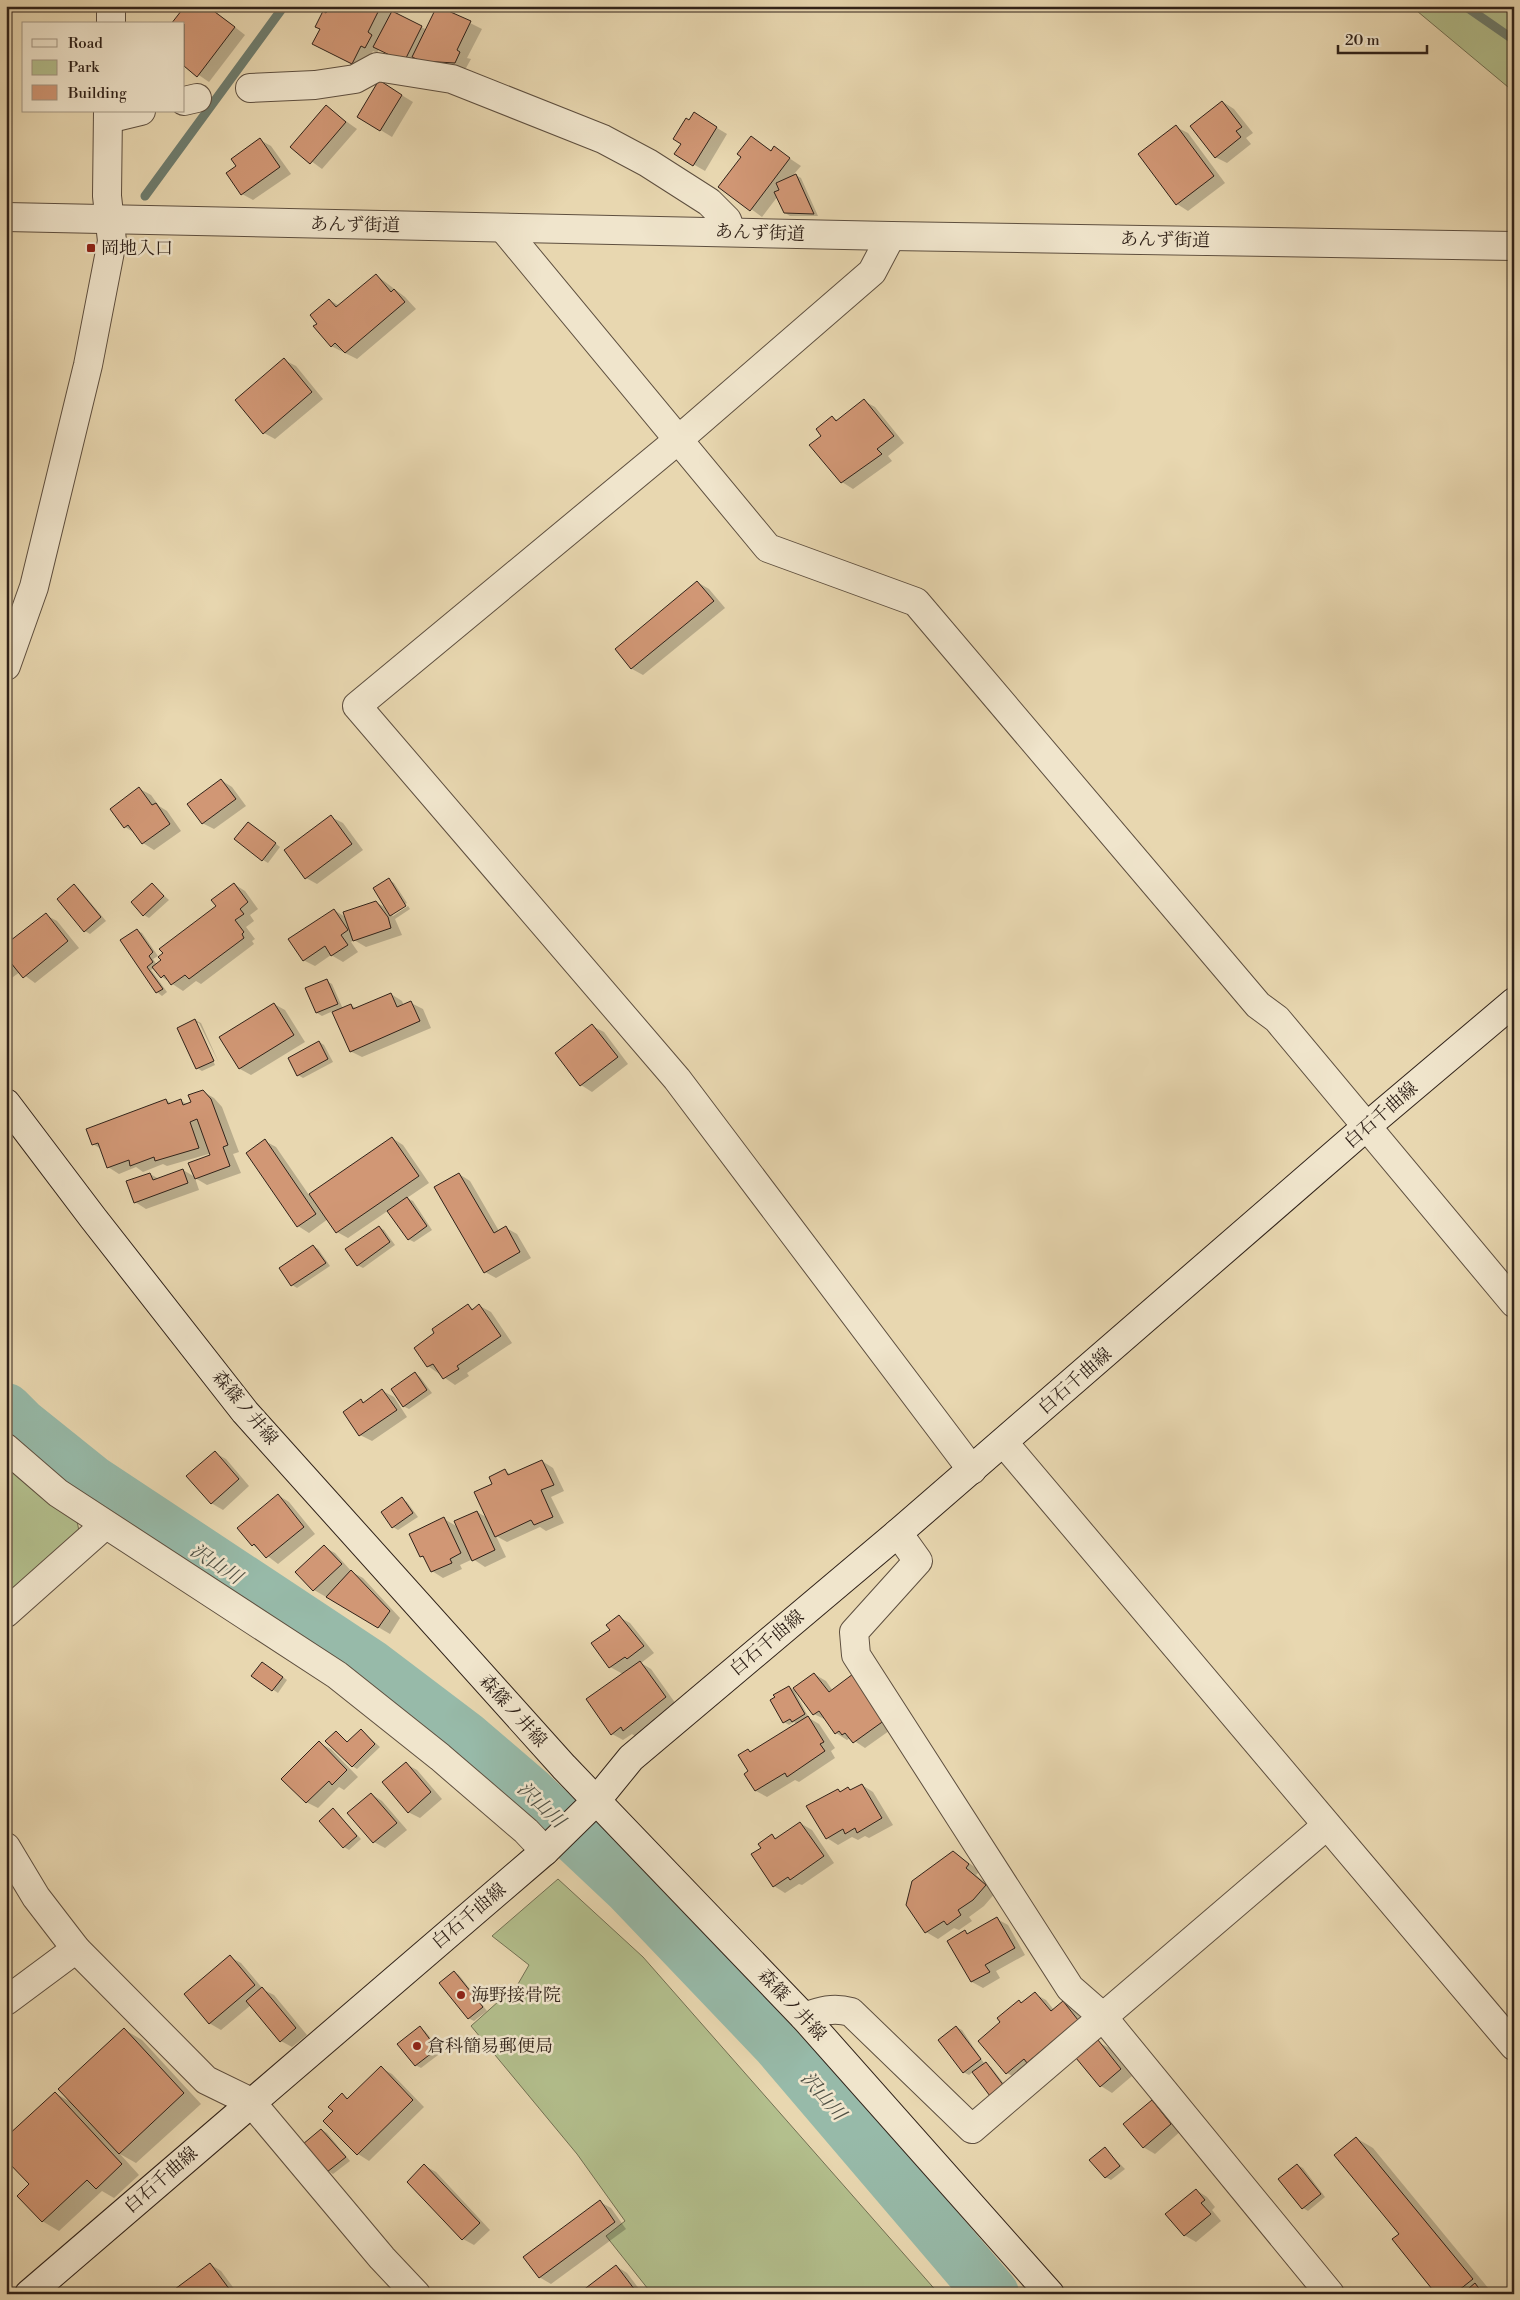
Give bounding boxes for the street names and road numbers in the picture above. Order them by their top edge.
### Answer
street label: あんず街道 [310,213,400,237]
street label: あんず街道 [715,220,805,246]
street label: あんず街道 [1120,228,1210,252]
street label: 白石千曲線 [1339,1077,1423,1153]
street label: 白石千曲線 [1033,1343,1117,1419]
street label: 森篠ノ井線 [207,1366,283,1450]
street label: 白石千曲線 [725,1605,809,1681]
street label: 森篠ノ井線 [474,1670,552,1752]
street label: 白石千曲線 [427,1878,511,1954]
street label: 森篠ノ井線 [753,1964,831,2046]
street label: 白石千曲線 [119,2142,203,2218]

